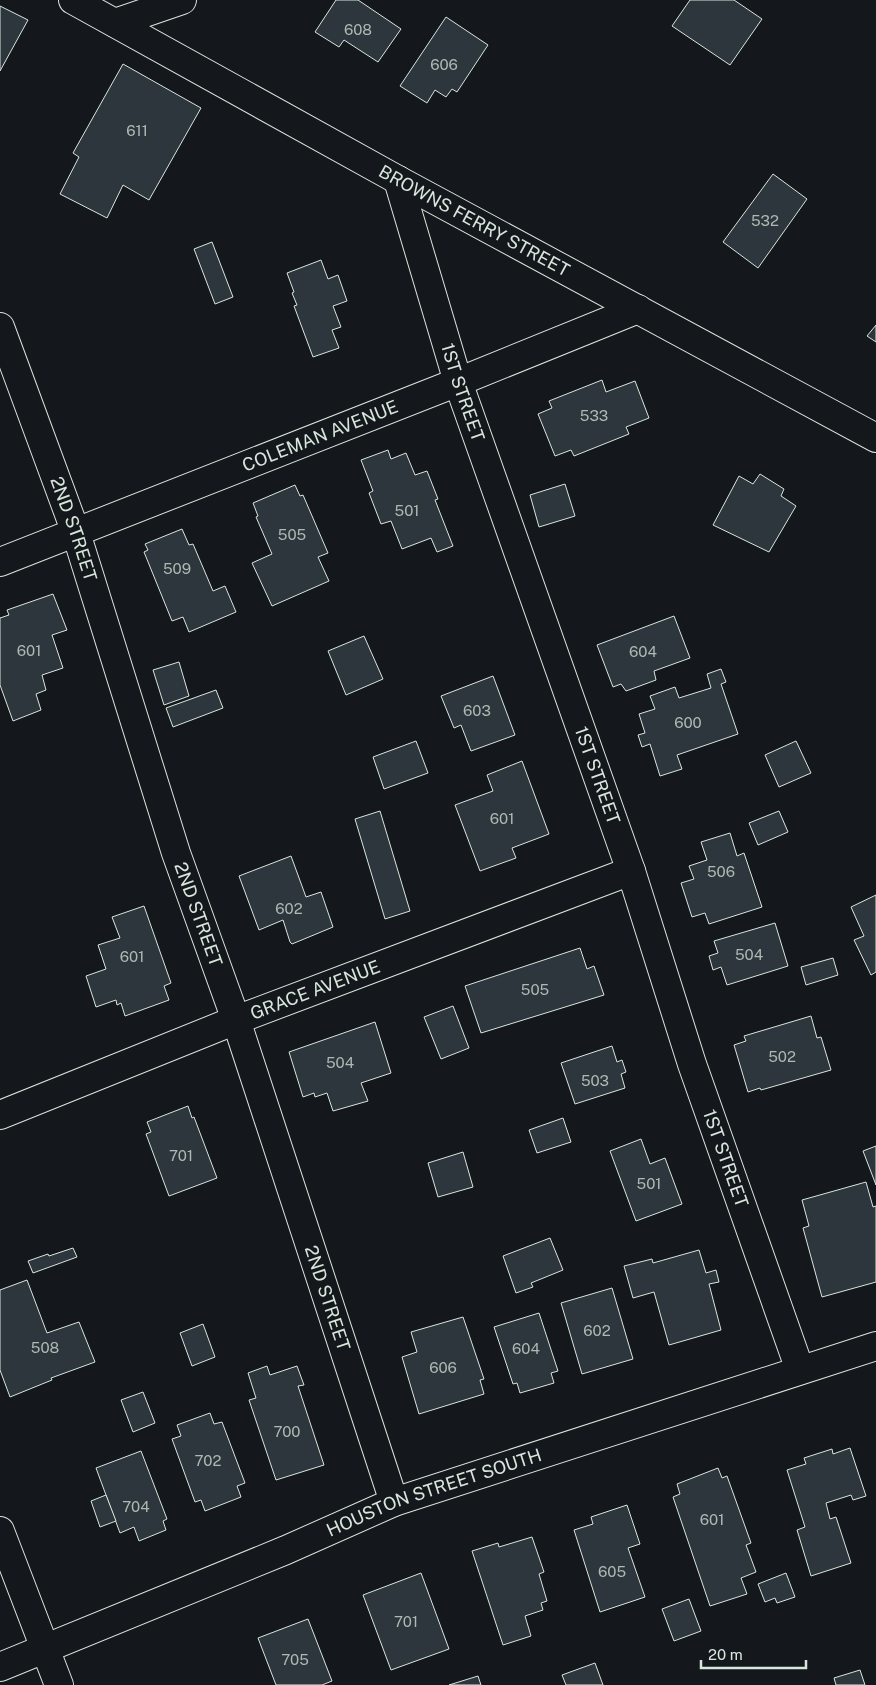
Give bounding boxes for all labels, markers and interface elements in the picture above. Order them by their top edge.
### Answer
house number: 608 [344,21,372,38]
house number: 606 [430,56,458,73]
house number: 611 [126,122,148,139]
street label: BROWNS FERRY STREET [375,161,574,281]
house number: 532 [751,212,779,229]
street label: 1ST STREET [437,341,489,444]
street label: COLEMAN AVENUE [239,396,401,476]
house number: 533 [580,407,608,424]
street label: 2ND STREET [46,474,102,584]
house number: 501 [395,502,419,519]
house number: 505 [278,526,306,543]
house number: 509 [163,560,191,577]
house number: 601 [17,642,41,659]
house number: 604 [629,643,657,660]
house number: 603 [463,702,491,719]
house number: 600 [674,714,702,731]
street label: 1ST STREET [571,723,625,827]
house number: 601 [490,810,514,827]
street label: 2ND STREET [170,859,227,969]
house number: 506 [707,863,735,880]
house number: 602 [275,900,303,917]
house number: 504 [735,946,763,963]
house number: 601 [120,948,144,965]
street label: GRACE AVENUE [247,956,383,1024]
house number: 505 [521,981,549,998]
house number: 502 [768,1048,796,1065]
house number: 504 [326,1054,354,1071]
house number: 503 [581,1072,609,1089]
street label: 1ST STREET [699,1107,753,1210]
house number: 701 [169,1147,193,1164]
house number: 501 [637,1175,661,1192]
street label: 2ND STREET [301,1243,355,1353]
house number: 602 [583,1322,611,1339]
house number: 508 [31,1339,59,1356]
house number: 604 [512,1340,540,1357]
house number: 606 [429,1359,457,1376]
house number: 700 [274,1423,300,1440]
street label: HOUSTON STREET SOUTH [323,1444,544,1541]
house number: 702 [195,1452,221,1469]
house number: 704 [122,1498,150,1515]
house number: 601 [700,1511,724,1528]
house number: 605 [598,1563,626,1580]
house number: 701 [394,1613,418,1630]
scale bar [701,1638,806,1670]
text: 20 m [708,1646,743,1663]
house number: 705 [281,1651,309,1668]

